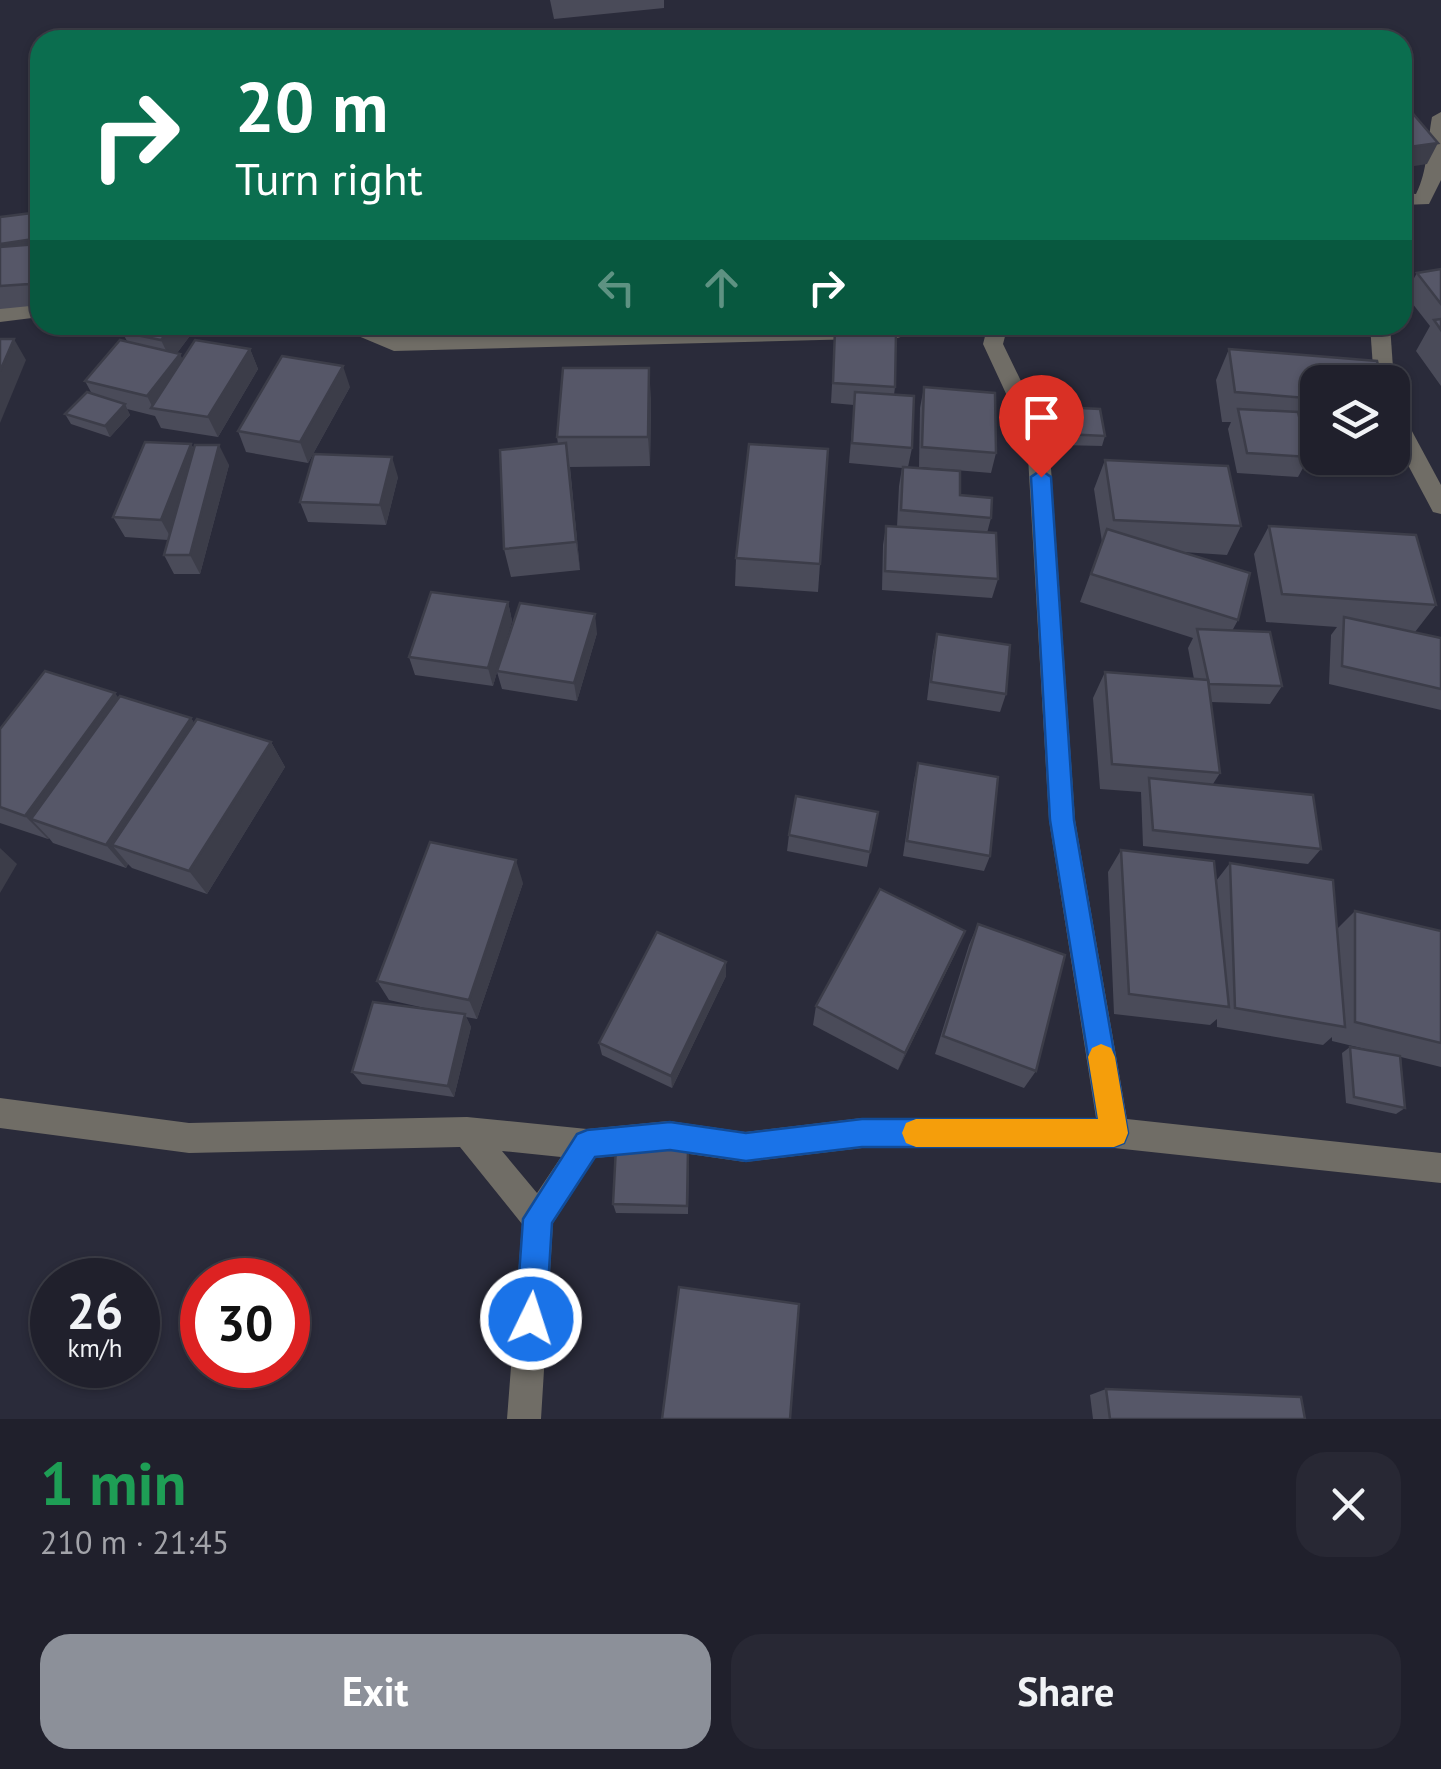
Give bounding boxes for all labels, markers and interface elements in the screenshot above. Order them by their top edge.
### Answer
text: 20 m [235,61,388,151]
icon: right [70,70,200,200]
text: Turn right [235,149,423,207]
icon: left [589,260,644,315]
icon: ahead [694,260,749,315]
icon: right [799,260,854,315]
map controls [1300,365,1410,475]
button: layers [1300,365,1410,475]
pin [999,375,1084,478]
icon: arrive [1014,390,1069,445]
speed limit sign: 30 [180,1258,310,1388]
position arrow [479,1267,583,1371]
text: 26 [67,1278,123,1343]
text: km/h [68,1332,122,1364]
text: 1 min [40,1444,186,1522]
button: close [1296,1452,1401,1557]
text: 210 m · 21:45 [40,1521,229,1563]
button: Exit [40,1634,711,1749]
button: Share [731,1634,1401,1749]

